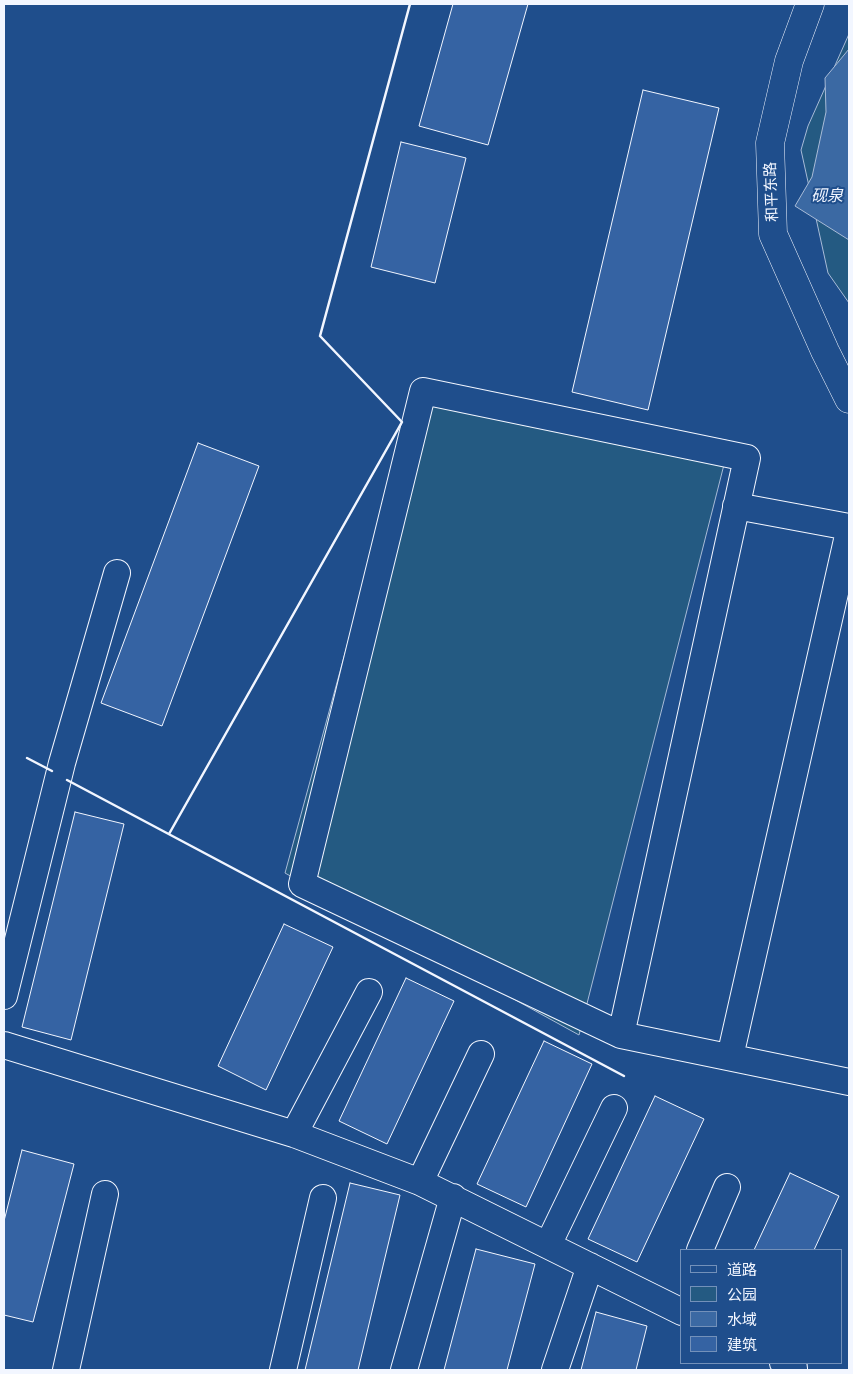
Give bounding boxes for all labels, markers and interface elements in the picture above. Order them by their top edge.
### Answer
street label: 和平东路 [762,162,782,222]
water label: 砚泉 [811,187,843,207]
legend [680,1249,843,1364]
text: 道路 [727,1261,757,1278]
text: 公园 [727,1286,757,1303]
text: 水域 [727,1311,757,1328]
text: 建筑 [727,1336,757,1353]

